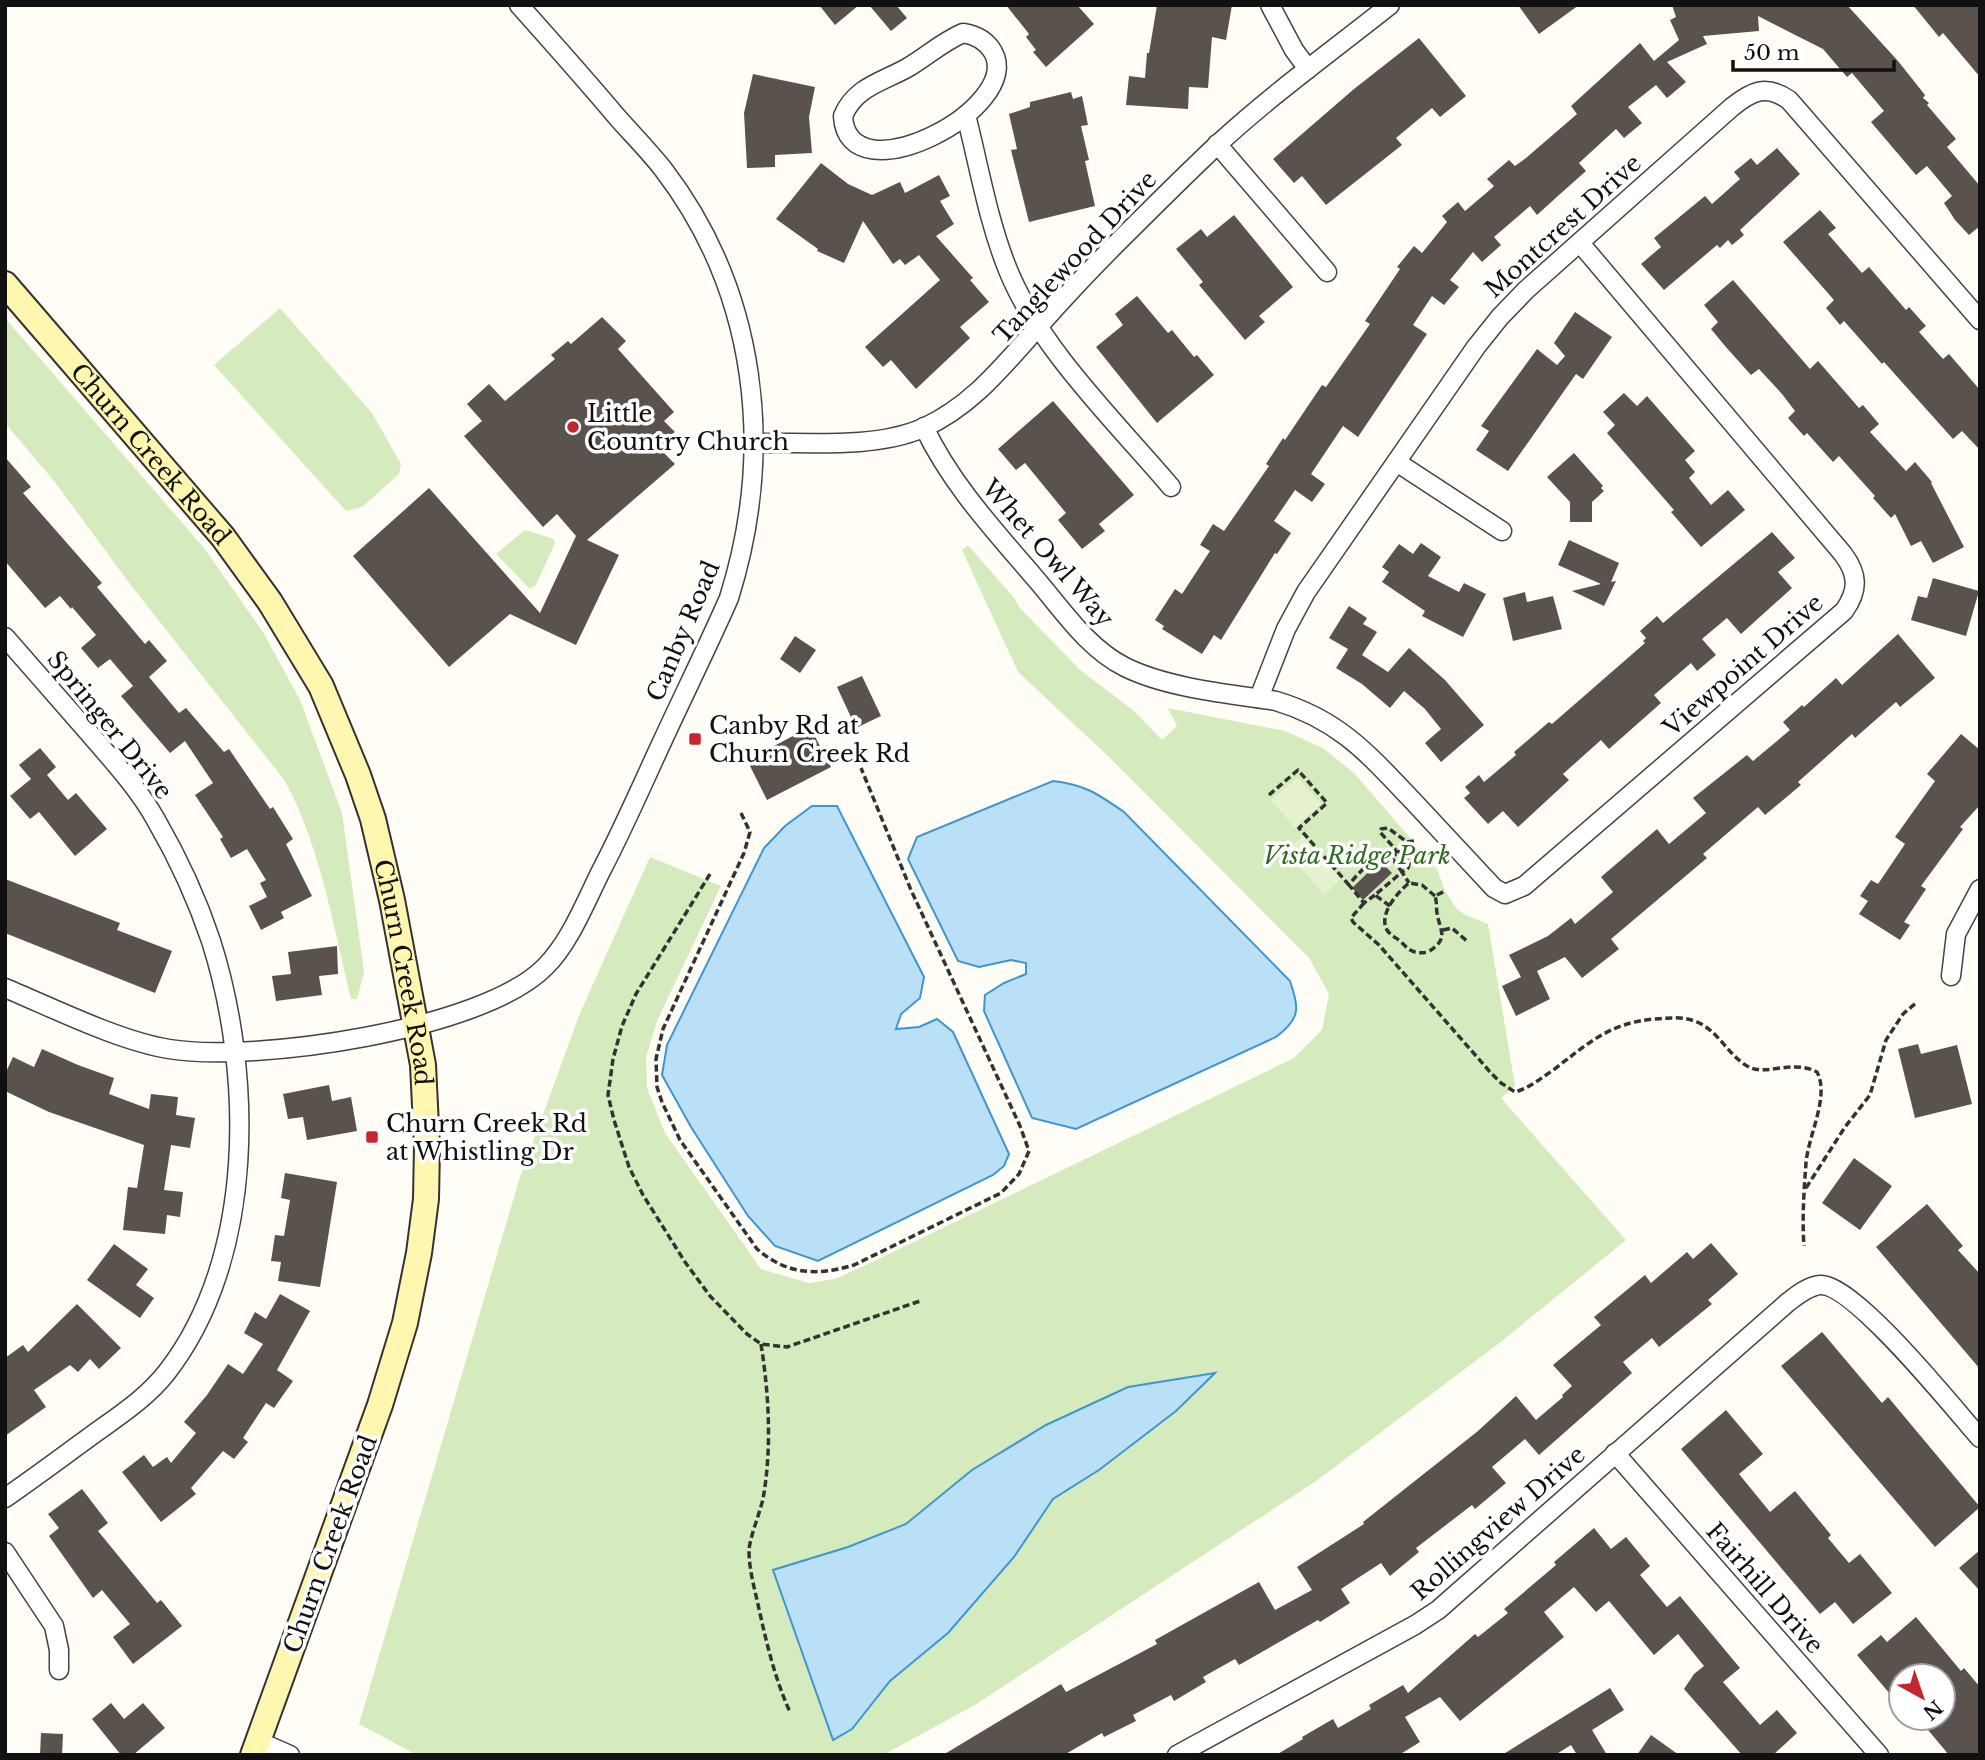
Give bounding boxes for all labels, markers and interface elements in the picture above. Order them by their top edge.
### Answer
scale bar [1733,28,1894,72]
text: 50 m [1744,40,1800,66]
street label: Montcrest Drive [1479,148,1647,304]
street label: Tanglewood Drive [988,165,1162,349]
street label: Churn Creek Road [65,357,237,550]
place label: Little Country Church [587,399,789,456]
marker: Little Country Church [565,419,581,435]
street label: Whet Owl Way [975,473,1120,633]
street label: Canby Road [640,556,726,706]
street label: Viewpoint Drive [1657,588,1829,743]
street label: Springer Drive [41,645,179,805]
place label: Canby Rd at Churn Creek Rd [709,711,910,768]
marker: Canby Rd at Churn Creek Rd [687,731,703,747]
park label: Vista Ridge Park [1263,841,1451,870]
street label: Churn Creek Road [368,856,438,1086]
place label: Churn Creek Rd at Whistling Dr [386,1109,587,1166]
marker: Churn Creek Rd at Whistling Dr [364,1129,380,1145]
street label: Churn Creek Road [277,1431,383,1657]
street label: Rollingview Drive [1405,1440,1591,1606]
street label: Fairhill Drive [1700,1517,1830,1659]
north arrow [1887,1662,1957,1732]
text: N [1918,1695,1947,1724]

